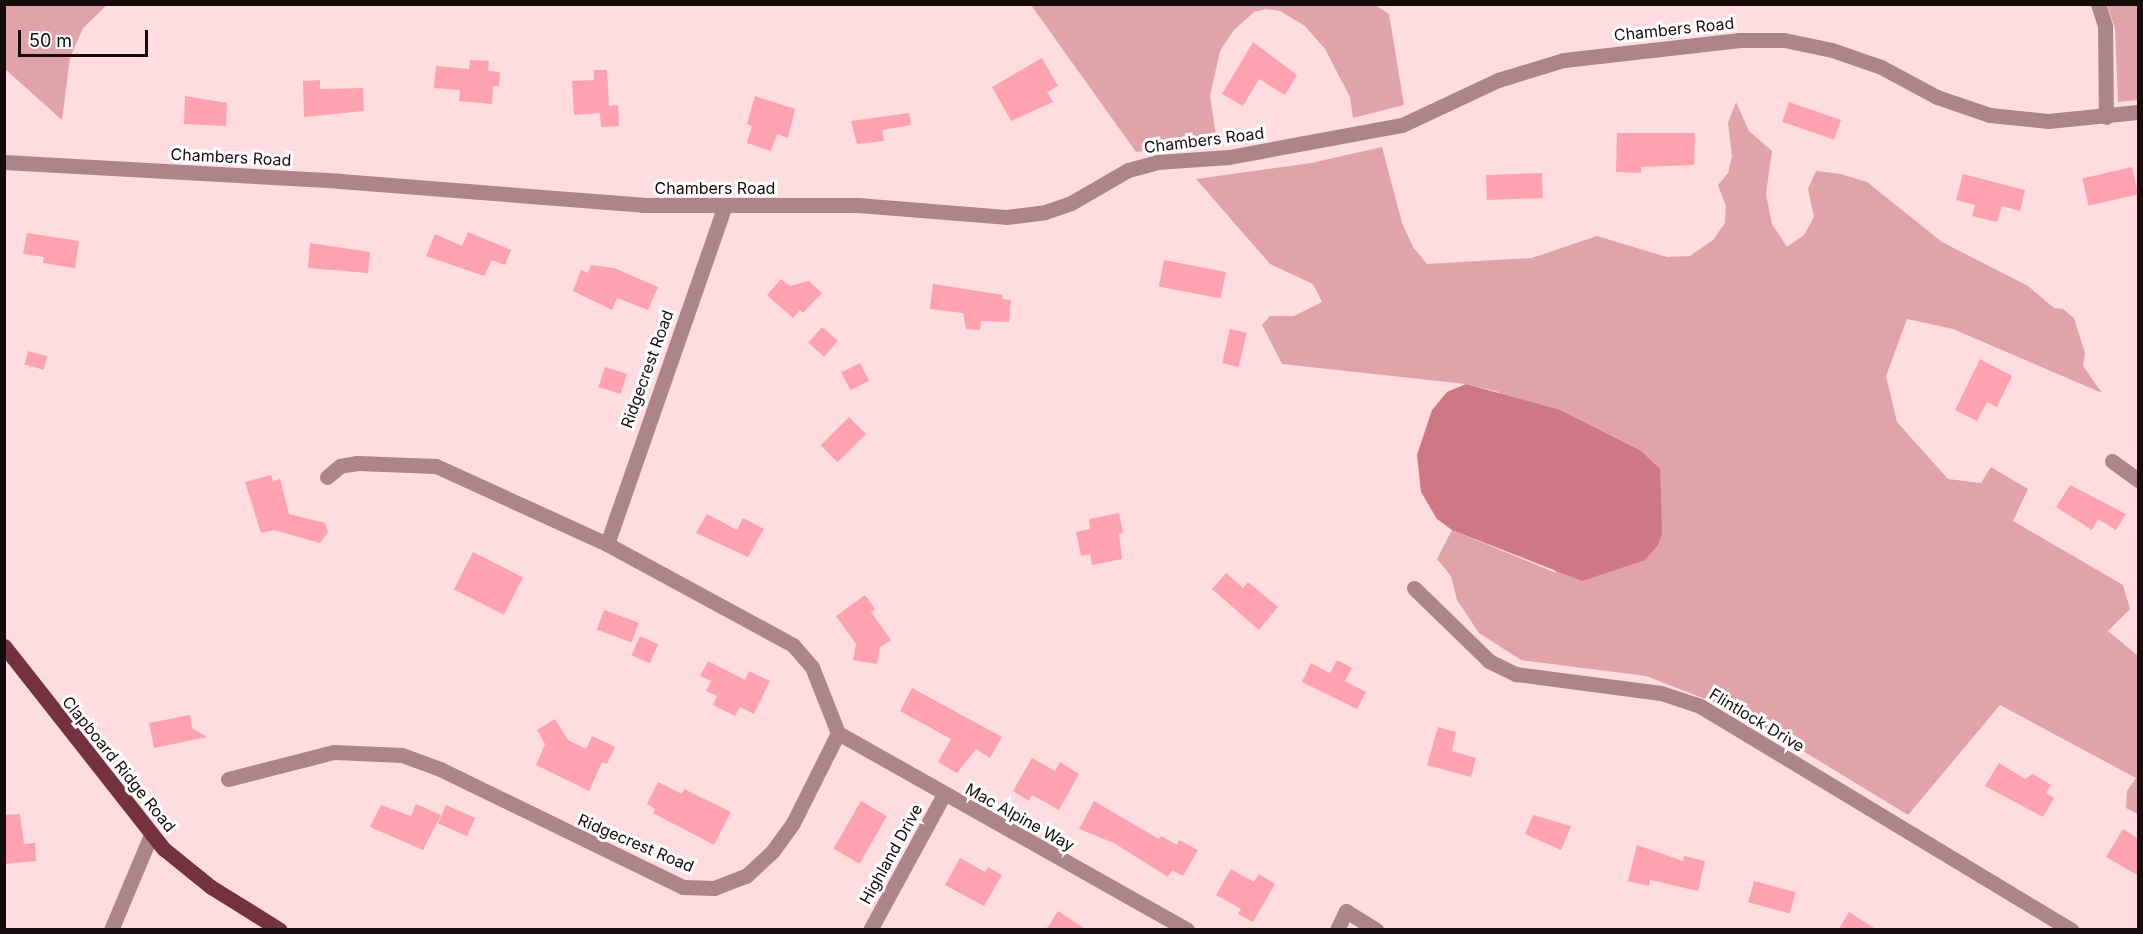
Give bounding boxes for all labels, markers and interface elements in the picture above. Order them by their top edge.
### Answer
street label: Chambers Road [1613,13,1735,45]
scale bar [21,18,152,56]
text: 50 m [29,30,72,51]
street label: Chambers Road [1143,123,1265,157]
street label: Chambers Road [170,144,292,170]
street label: Chambers Road [655,178,775,198]
street label: Ridgecrest Road [617,307,677,431]
street label: Flintlock Drive [1706,684,1808,756]
street label: Clapboard Ridge Road [58,692,180,836]
street label: Mac Alpine Way [962,779,1078,855]
street label: Highland Drive [856,801,926,907]
street label: Ridgecrest Road [575,810,697,876]

